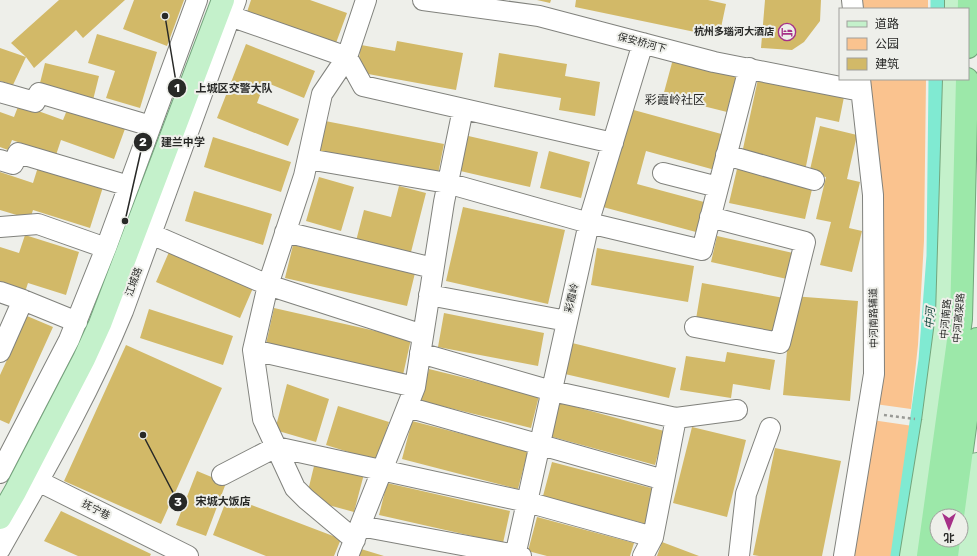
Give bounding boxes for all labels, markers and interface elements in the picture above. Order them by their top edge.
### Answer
legend [839,8,969,80]
text: 道路 [875,17,899,31]
hotel icon: 杭州多瑙河大酒店 [777,22,797,42]
place label: 杭州多瑙河大酒店 [694,25,774,38]
street label: 保安桥河下 [616,31,668,55]
text: 公园 [875,37,899,51]
text: 建筑 [875,57,899,71]
callout: 上城区交警大队 [167,76,280,99]
text: 1 [174,81,180,95]
text: 上城区交警大队 [196,82,273,95]
district label: 彩霞岭社区 [645,93,705,107]
callout: 建兰中学 [133,130,213,153]
text: 2 [139,135,147,149]
text: 建兰中学 [161,136,205,149]
street label: 江城路 [123,266,145,298]
street label: 彩霞岭 [563,282,581,314]
street label: 中河南路辅道 [867,288,881,348]
street label: 中河高架路 [951,293,967,343]
street label: 中河南路 [938,299,954,339]
water label: 中河 [923,305,937,329]
callout: 宋城大饭店 [168,490,259,513]
text: 3 [174,495,182,509]
text: 宋城大饭店 [196,495,251,508]
street label: 抚宁巷 [80,498,112,522]
north arrow [929,508,969,548]
text: 北 [944,531,955,544]

